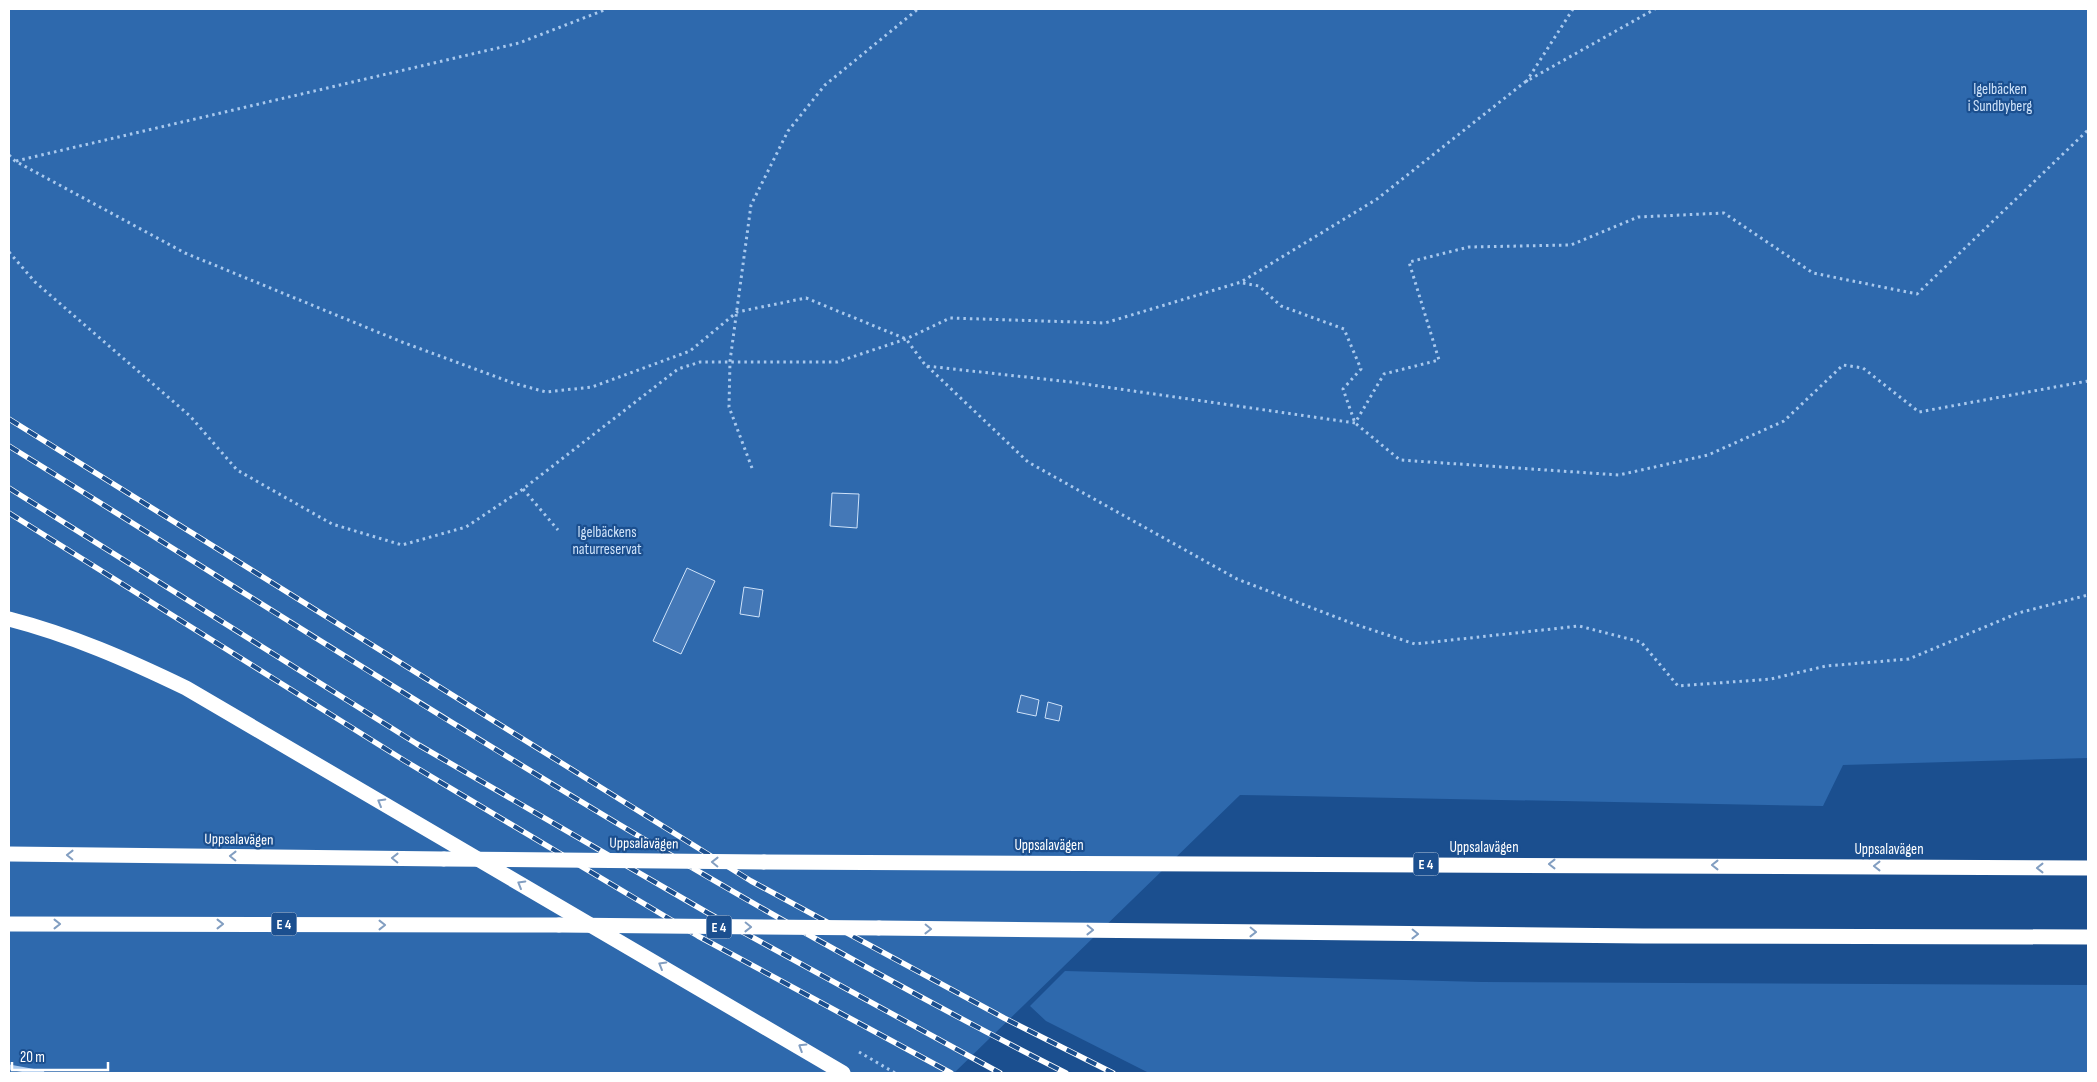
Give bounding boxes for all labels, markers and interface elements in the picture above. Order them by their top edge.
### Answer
park label: Igelbäcken i Sundbyberg [1968,80,2032,116]
park label: Igelbäckens naturreservat [572,523,642,559]
one-way arrow [377,798,386,808]
street label: Uppsalavägen [204,829,274,850]
street label: Uppsalavägen [609,833,679,854]
street label: Uppsalavägen [1014,836,1084,855]
street label: Uppsalavägen [1449,838,1519,857]
street label: Uppsalavägen [1854,840,1924,859]
one-way arrow [66,850,74,860]
one-way arrow [228,851,236,862]
road number: E 4 [1414,852,1438,876]
one-way arrow [391,853,398,863]
one-way arrow [711,857,718,867]
one-way arrow [1548,859,1556,869]
one-way arrow [1710,860,1718,870]
one-way arrow [1873,861,1880,871]
one-way arrow [2035,863,2043,873]
one-way arrow [518,880,527,890]
road number: E 4 [272,912,296,936]
road number: E 4 [706,916,732,939]
one-way arrow [54,919,62,929]
one-way arrow [216,919,224,929]
one-way arrow [379,920,387,930]
one-way arrow [744,922,752,932]
one-way arrow [924,924,932,934]
one-way arrow [1087,925,1095,936]
one-way arrow [1250,927,1257,937]
one-way arrow [1412,929,1420,939]
one-way arrow [658,962,667,972]
scale bar [12,1040,109,1072]
one-way arrow [799,1044,808,1054]
text: 20 m [20,1048,45,1067]

